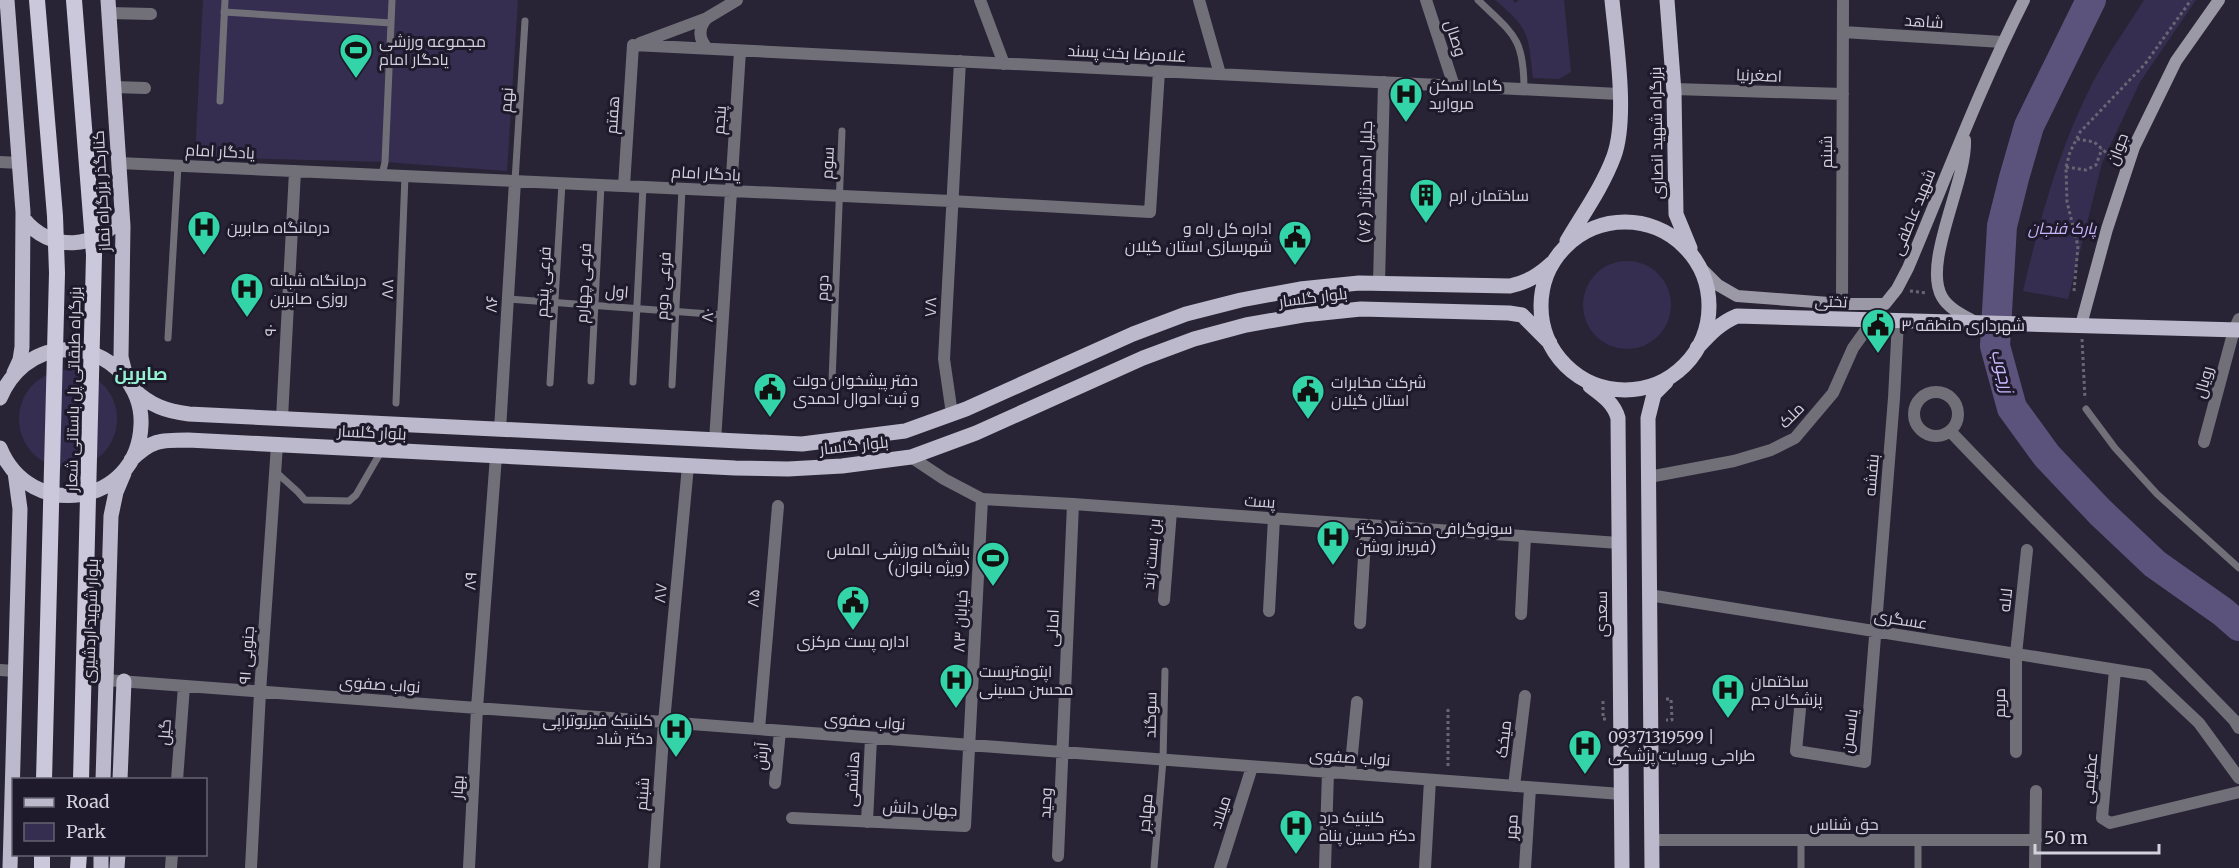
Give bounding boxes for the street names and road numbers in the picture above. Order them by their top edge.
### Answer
street label: شاهد [1904,10,1944,32]
street label: وصال [1440,17,1471,59]
street label: غلامرضا بخت پسند [1067,40,1187,68]
street label: اصغرنیا [1736,64,1782,86]
street label: بزرگراه شهید انصاری [1645,66,1668,199]
street label: نهم [495,87,519,114]
street label: هفتم [601,95,625,135]
street label: پنجم [708,104,732,135]
street label: جلیل احمدنژاد (۷۶) [1354,121,1377,243]
street label: کنارگذر بزرگراه نماز [88,130,114,253]
street label: جوان [2102,130,2133,168]
street label: شبنم [1816,135,1838,169]
street label: یادگار امام [185,139,256,165]
street label: سوم [816,146,840,180]
street label: یادگار امام [671,161,742,187]
street label: شهید عاطفی [1887,166,1940,258]
street label: فرعی چهارم [571,242,597,324]
street label: فرعی پنجم [531,246,557,318]
street label: فرعی دوم [651,251,677,321]
street label: دوم [812,274,834,302]
street label: ۸۸ [377,279,397,299]
street label: اول [604,280,630,303]
street label: بلوار گلسار [1276,283,1349,311]
street label: بزرگراه طبقاتی پل باستانی شعار [61,286,87,493]
street label: تختی [1814,290,1848,313]
street label: ۸۶ [481,295,501,313]
street label: ۷۸ [920,297,940,317]
street label: ۸۰ [697,307,717,323]
street label: ۹۰ [260,323,280,337]
street label: رویال [2189,364,2218,401]
street label: ملک [1774,398,1808,432]
street label: بلوار گلسار [336,420,407,444]
street label: بلوار گلسار [818,431,889,459]
street label: بنفشه [1859,453,1883,497]
street label: پست [1244,490,1277,514]
street label: بن بست زند [1138,518,1165,590]
street label: بلوار شهید اردشیری [78,558,103,684]
street label: ۸۹ [459,571,481,591]
street label: ۸۷ [649,582,671,604]
street label: لاله [1994,587,2016,613]
street label: ۸۵ [742,588,764,608]
street label: خیابان ۸۳ [948,589,973,653]
street label: سعدی [1591,591,1612,637]
street label: عسگری [1873,605,1929,634]
street label: امانی [1041,609,1064,647]
street label: ۹۱ جنوبی [234,625,259,685]
street label: نواب صفوی [339,671,421,698]
street label: مریم [1989,688,2011,718]
street label: سوگند [1140,692,1160,738]
street label: یاسمن [1836,707,1863,754]
street label: نواب صفوی [824,708,906,735]
street label: گیل [153,718,176,746]
street label: میخک [1491,719,1515,759]
street label: آرش [750,741,773,771]
street label: نواب صفوی [1309,744,1391,771]
street label: هاشمی [841,751,864,807]
street label: عظیمی [2077,752,2102,804]
street label: بهار [446,775,469,800]
street label: شبنم [631,777,655,811]
street label: وحید [1034,787,1056,819]
street label: مهاجر [1133,793,1158,834]
street label: میلاد [1205,793,1235,831]
street label: جهان دانش [882,796,958,821]
street label: مهر [1500,814,1523,841]
street label: حق شناس [1809,814,1879,835]

